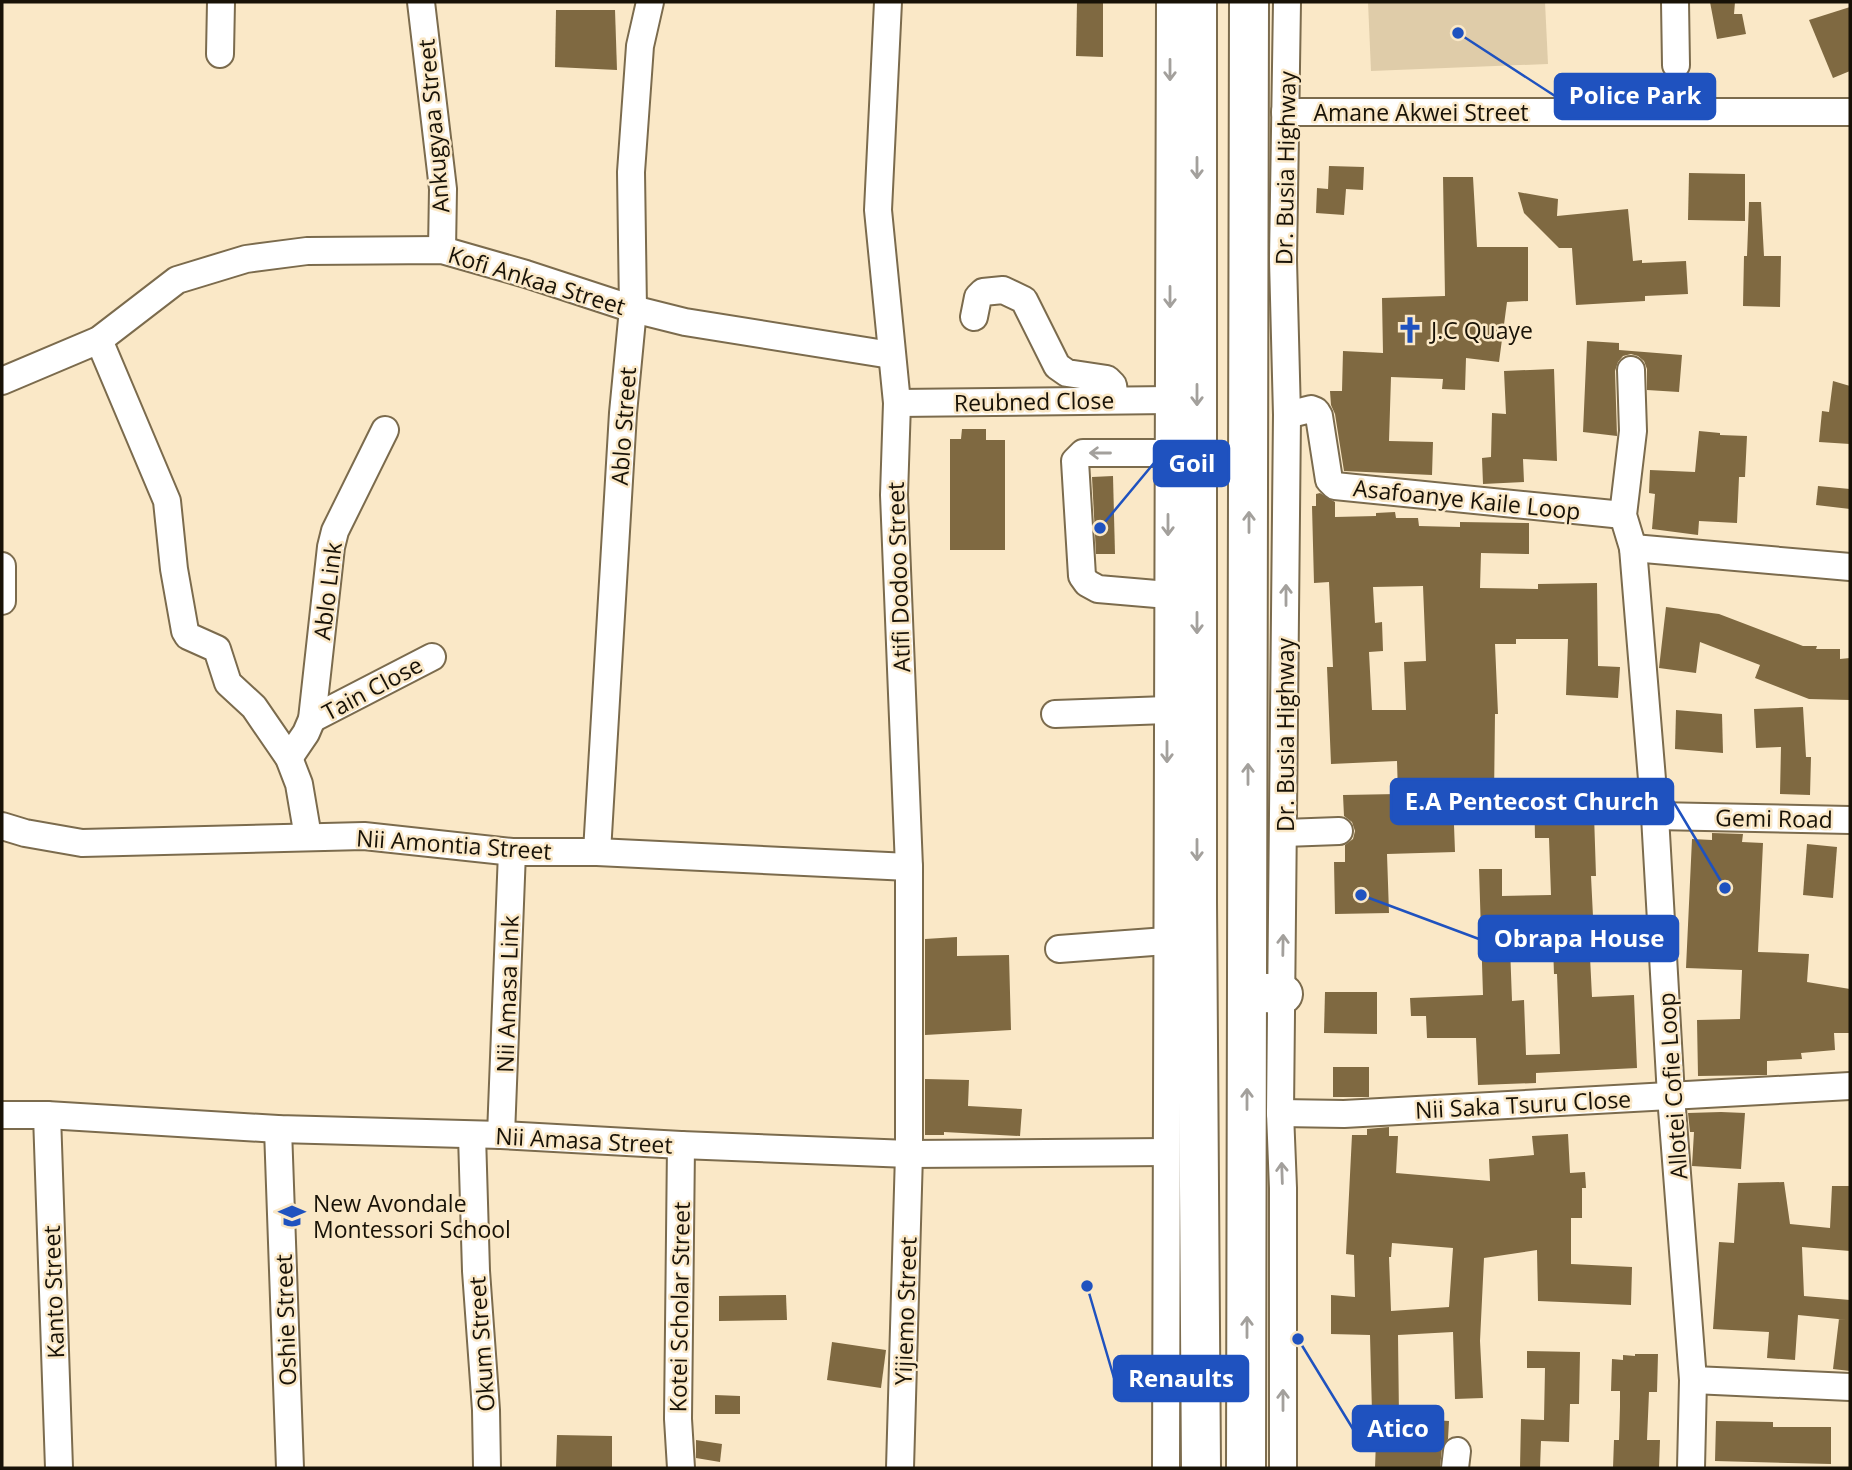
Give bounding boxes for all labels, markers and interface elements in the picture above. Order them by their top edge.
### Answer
street label: Ankugyaa Street [409,38,457,214]
one-way arrow [1163,58,1177,81]
street label: Dr. Busia Highway [1267,70,1303,265]
callout: Police Park [1555,74,1715,119]
text: Police Park [1569,78,1701,111]
street label: Amane Akwei Street [1314,96,1529,128]
one-way arrow [1190,156,1204,179]
street label: Kofi Ankaa Street [444,238,630,322]
one-way arrow [1163,286,1177,309]
place label: J.C Quaye [1429,314,1533,346]
church icon: J.C Quaye [1395,315,1425,345]
street label: Ablo Street [603,366,643,486]
street label: Reubned Close [954,384,1114,418]
one-way arrow [1190,384,1204,407]
callout: Goil [1154,441,1229,486]
one-way arrow [1089,446,1112,460]
text: Goil [1169,446,1215,479]
street label: Asafoanye Kaile Loop [1352,471,1582,527]
street label: Atifi Dodoo Street [879,481,917,673]
one-way arrow [1242,510,1256,533]
one-way arrow [1161,513,1175,536]
street label: Ablo Link [305,540,349,642]
one-way arrow [1279,584,1293,607]
one-way arrow [1190,611,1204,634]
street label: Dr. Busia Highway [1269,637,1301,832]
street label: Tain Close [316,648,428,728]
one-way arrow [1160,741,1174,764]
one-way arrow [1241,762,1255,785]
callout: E.A Pentecost Church [1391,779,1673,824]
text: E.A Pentecost Church [1405,784,1659,817]
street label: Gemi Road [1715,801,1833,835]
street label: Nii Amontia Street [355,821,553,867]
one-way arrow [1190,839,1204,862]
street label: Nii Amasa Link [488,915,526,1073]
callout: Obrapa House [1479,916,1678,961]
text: Obrapa House [1494,921,1664,954]
one-way arrow [1276,934,1290,957]
street label: Allotei Cofie Loop [1650,991,1694,1181]
street label: Nii Saka Tsuru Close [1414,1082,1632,1126]
one-way arrow [1240,1088,1254,1111]
street label: Nii Amasa Street [495,1119,673,1161]
one-way arrow [1276,1161,1289,1184]
place label: New Avondale Montessori School [313,1187,511,1245]
school or university icon: New Avondale Montessori School [277,1201,307,1231]
street label: Kotei Scholar Street [661,1201,697,1413]
street label: Kanto Street [35,1225,71,1359]
street label: Yijiemo Street [886,1236,924,1386]
street label: Oshie Street [267,1254,303,1386]
street label: Okum Street [460,1275,502,1413]
one-way arrow [1240,1315,1254,1338]
callout: Renaults [1114,1356,1248,1401]
text: Renaults [1128,1361,1234,1394]
one-way arrow [1276,1389,1290,1412]
callout: Atico [1353,1406,1443,1451]
text: Atico [1367,1411,1429,1444]

